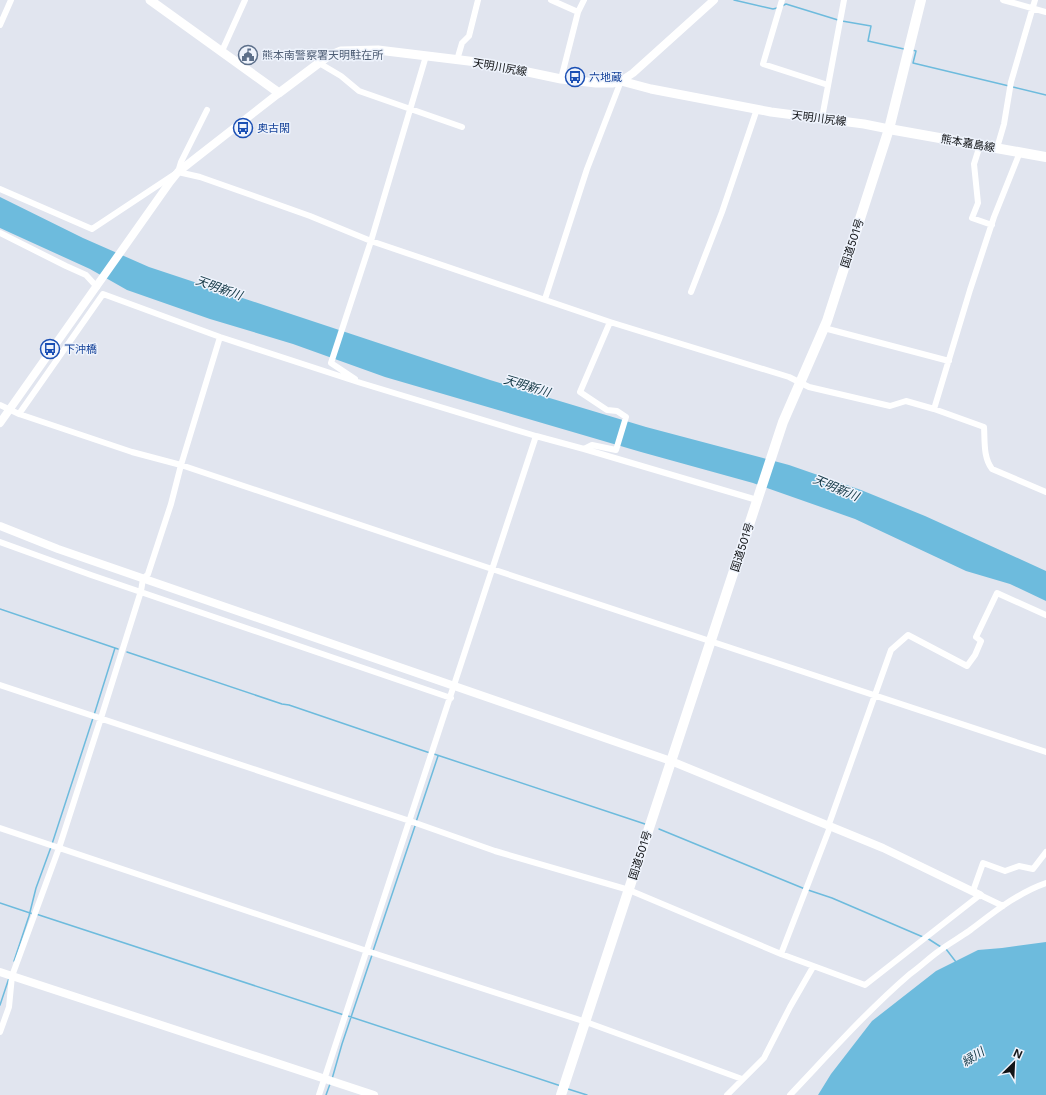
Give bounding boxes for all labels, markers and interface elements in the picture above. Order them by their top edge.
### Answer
public building icon: 熊本南警察署天明駐在所 [237,44,259,66]
place label: 熊本南警察署天明駐在所 [262,48,384,62]
street label: 天明川尻線 [472,55,528,79]
bus stop icon: 六地蔵 [564,66,586,88]
place label: 六地蔵 [589,70,622,84]
street label: 天明川尻線 [791,108,847,128]
bus stop icon: 奥古閑 [232,117,254,139]
place label: 奥古閑 [257,121,290,135]
street label: 熊本嘉島線 [940,131,996,155]
street label: 国道501号 [837,217,867,269]
water label: 天明新川 [194,272,246,303]
bus stop icon: 下沖橋 [39,338,61,360]
place label: 下沖橋 [64,342,97,356]
water label: 天明新川 [502,371,554,400]
water label: 天明新川 [811,471,863,505]
street label: 国道501号 [727,521,757,573]
street label: 国道501号 [625,829,655,881]
water label: 緑川 [959,1043,989,1069]
north arrow [994,1043,1034,1083]
text: N [1011,1046,1025,1062]

